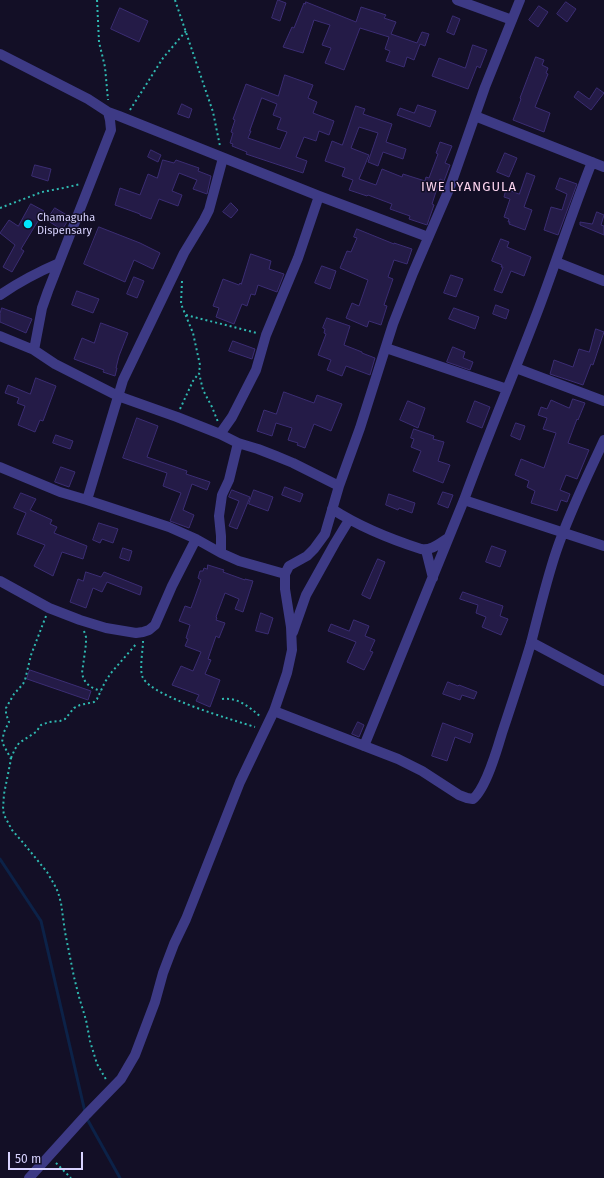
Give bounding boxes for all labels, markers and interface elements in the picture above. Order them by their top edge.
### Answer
district label: IWE LYANGULA [421,179,517,195]
place label: Chamaguha Dispensary [37,211,95,237]
marker: Chamaguha Dispensary [22,218,34,230]
scale bar [10,1144,85,1170]
text: 50 m [15,1152,41,1166]

